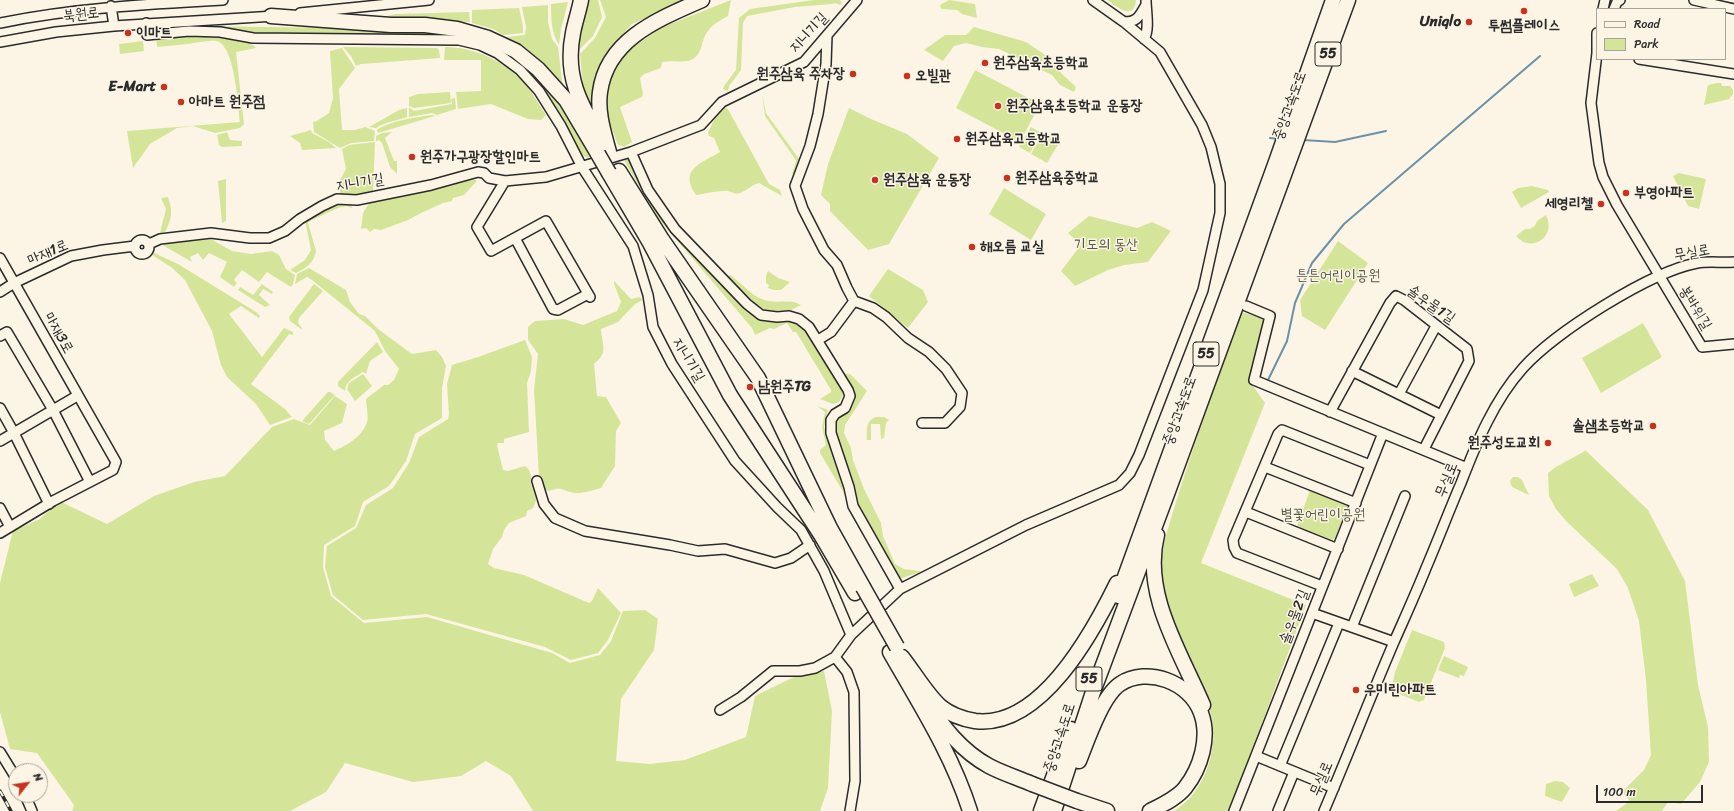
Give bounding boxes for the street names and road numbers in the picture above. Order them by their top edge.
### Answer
street label: 북원로 [62,4,100,26]
street label: 지니기길 [786,9,832,57]
road number: 55 [1315,42,1341,66]
street label: 중앙고속도로 [1269,69,1311,143]
street label: 지니기길 [335,170,385,196]
street label: 마재1로 [25,236,71,270]
street label: 무실로 [1673,241,1711,265]
street label: 솔우물1길 [1403,282,1459,328]
street label: 봉바위길 [1675,283,1715,333]
street label: 마재3로 [39,309,77,357]
street label: 지니기길 [668,335,708,385]
road number: 55 [1193,342,1219,366]
street label: 중앙고속도로 [1159,374,1201,448]
street label: 무실로 [1432,460,1462,500]
street label: 솔우물2길 [1276,587,1314,647]
road number: 55 [1076,667,1102,691]
street label: 중앙고속도로 [1040,701,1080,775]
street label: 무실로 [1307,759,1337,799]

